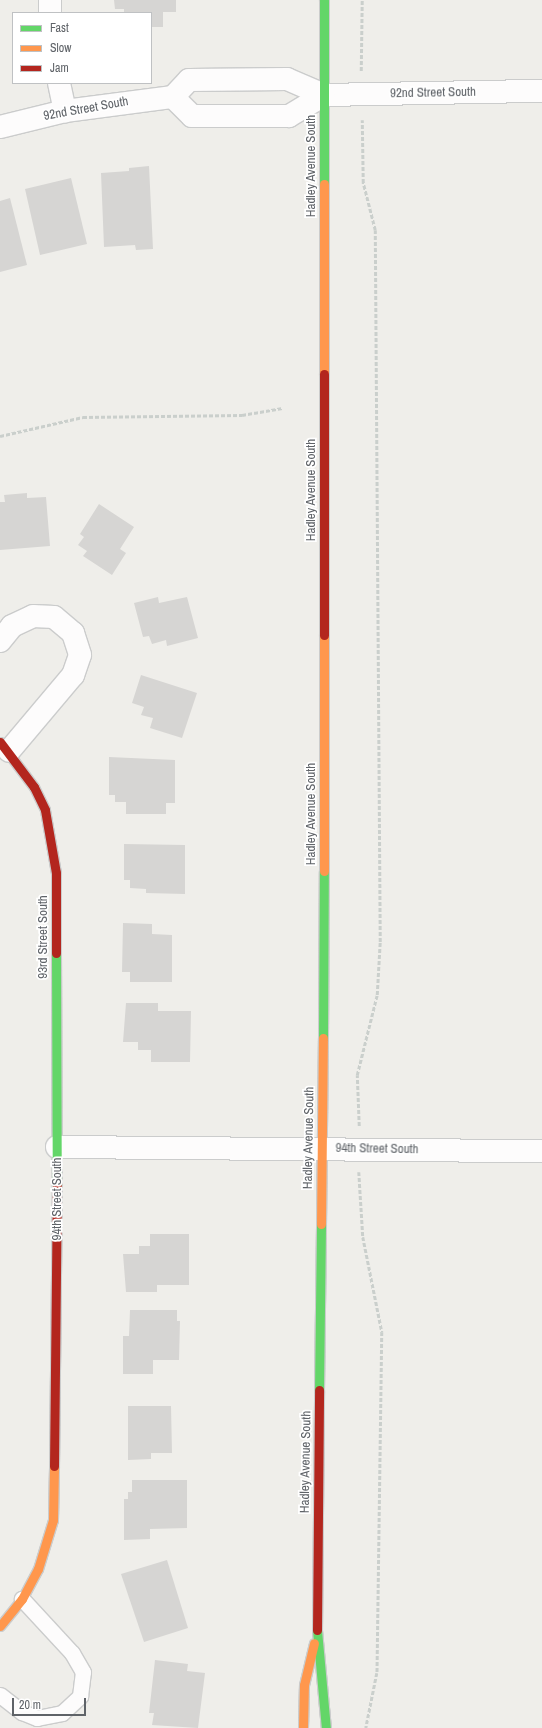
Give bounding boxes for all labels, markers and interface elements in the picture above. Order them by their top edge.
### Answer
legend [12,12,152,84]
text: Fast [50,20,69,36]
text: Slow [50,40,71,56]
text: Jam [50,60,69,76]
street label: 92nd Street South [390,84,476,102]
street label: 92nd Street South [42,94,130,124]
street label: Hadley Avenue South [303,115,319,217]
street label: Hadley Avenue South [303,439,319,541]
street label: Hadley Avenue South [303,763,319,865]
street label: 93rd Street South [35,895,51,979]
street label: Hadley Avenue South [300,1086,318,1190]
street label: 94th Street South [335,1140,419,1158]
street label: 94th Street South [49,1158,65,1240]
street label: Hadley Avenue South [297,1410,315,1514]
scale bar [14,1690,88,1716]
text: 20 m [19,1697,41,1713]

